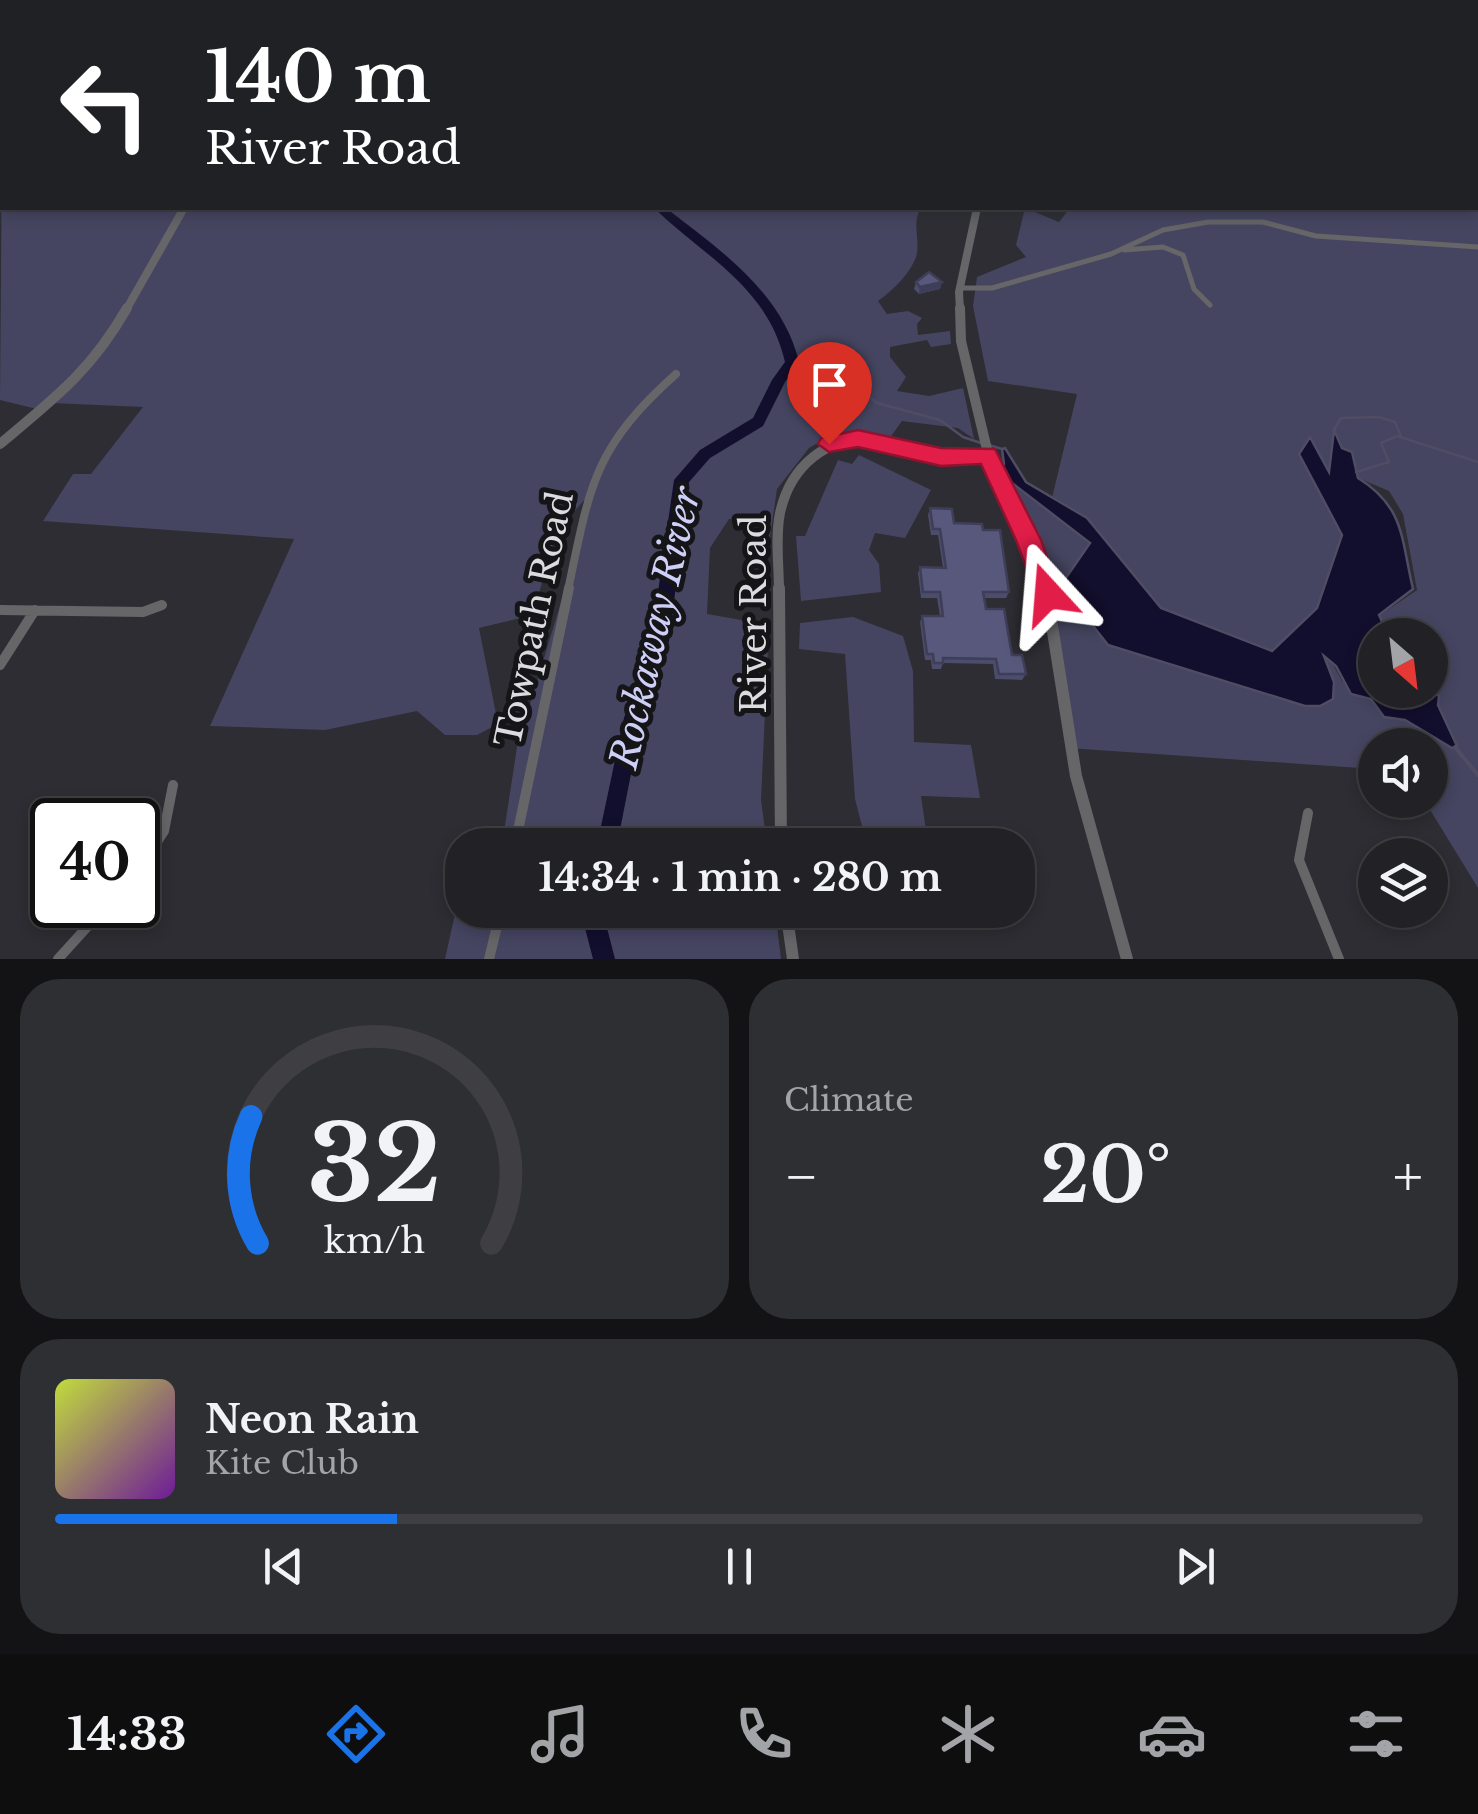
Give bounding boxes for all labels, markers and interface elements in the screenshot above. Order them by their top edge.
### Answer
text: 140 m [205,34,431,121]
icon: left [40,40,170,170]
text: River Road [205,120,461,176]
pin [787,342,872,445]
icon: arrive [802,357,857,412]
water label: Rockaway River [600,481,711,774]
street label: Towpath Road [486,487,582,751]
street label: River Road [732,515,775,713]
position arrow [996,542,1100,646]
north arrow [1358,618,1448,708]
map controls [1358,618,1448,928]
button: sound [1358,728,1448,818]
speed limit sign: 40 [30,798,160,928]
button: layers [1358,838,1448,928]
text: 14:34 · 1 min · 280 m [538,854,942,901]
text: Climate [784,1080,913,1120]
text: 32 [308,1100,441,1229]
text: 20° [1041,1129,1171,1222]
text: − [784,1143,819,1211]
text: + [1393,1143,1423,1211]
text: km/h [324,1218,425,1263]
text: Neon Rain [205,1396,419,1443]
text: Kite Club [205,1443,359,1483]
icon: previous [256,1539,311,1594]
icon: pause [712,1539,767,1594]
icon: next [1168,1539,1223,1594]
icon: directions [321,1699,391,1769]
icon: music [525,1699,595,1769]
icon: phone [729,1699,799,1769]
icon: climate [933,1699,1003,1769]
icon: car [1137,1699,1207,1769]
icon: filters [1341,1699,1411,1769]
text: 14:33 [67,1706,187,1762]

